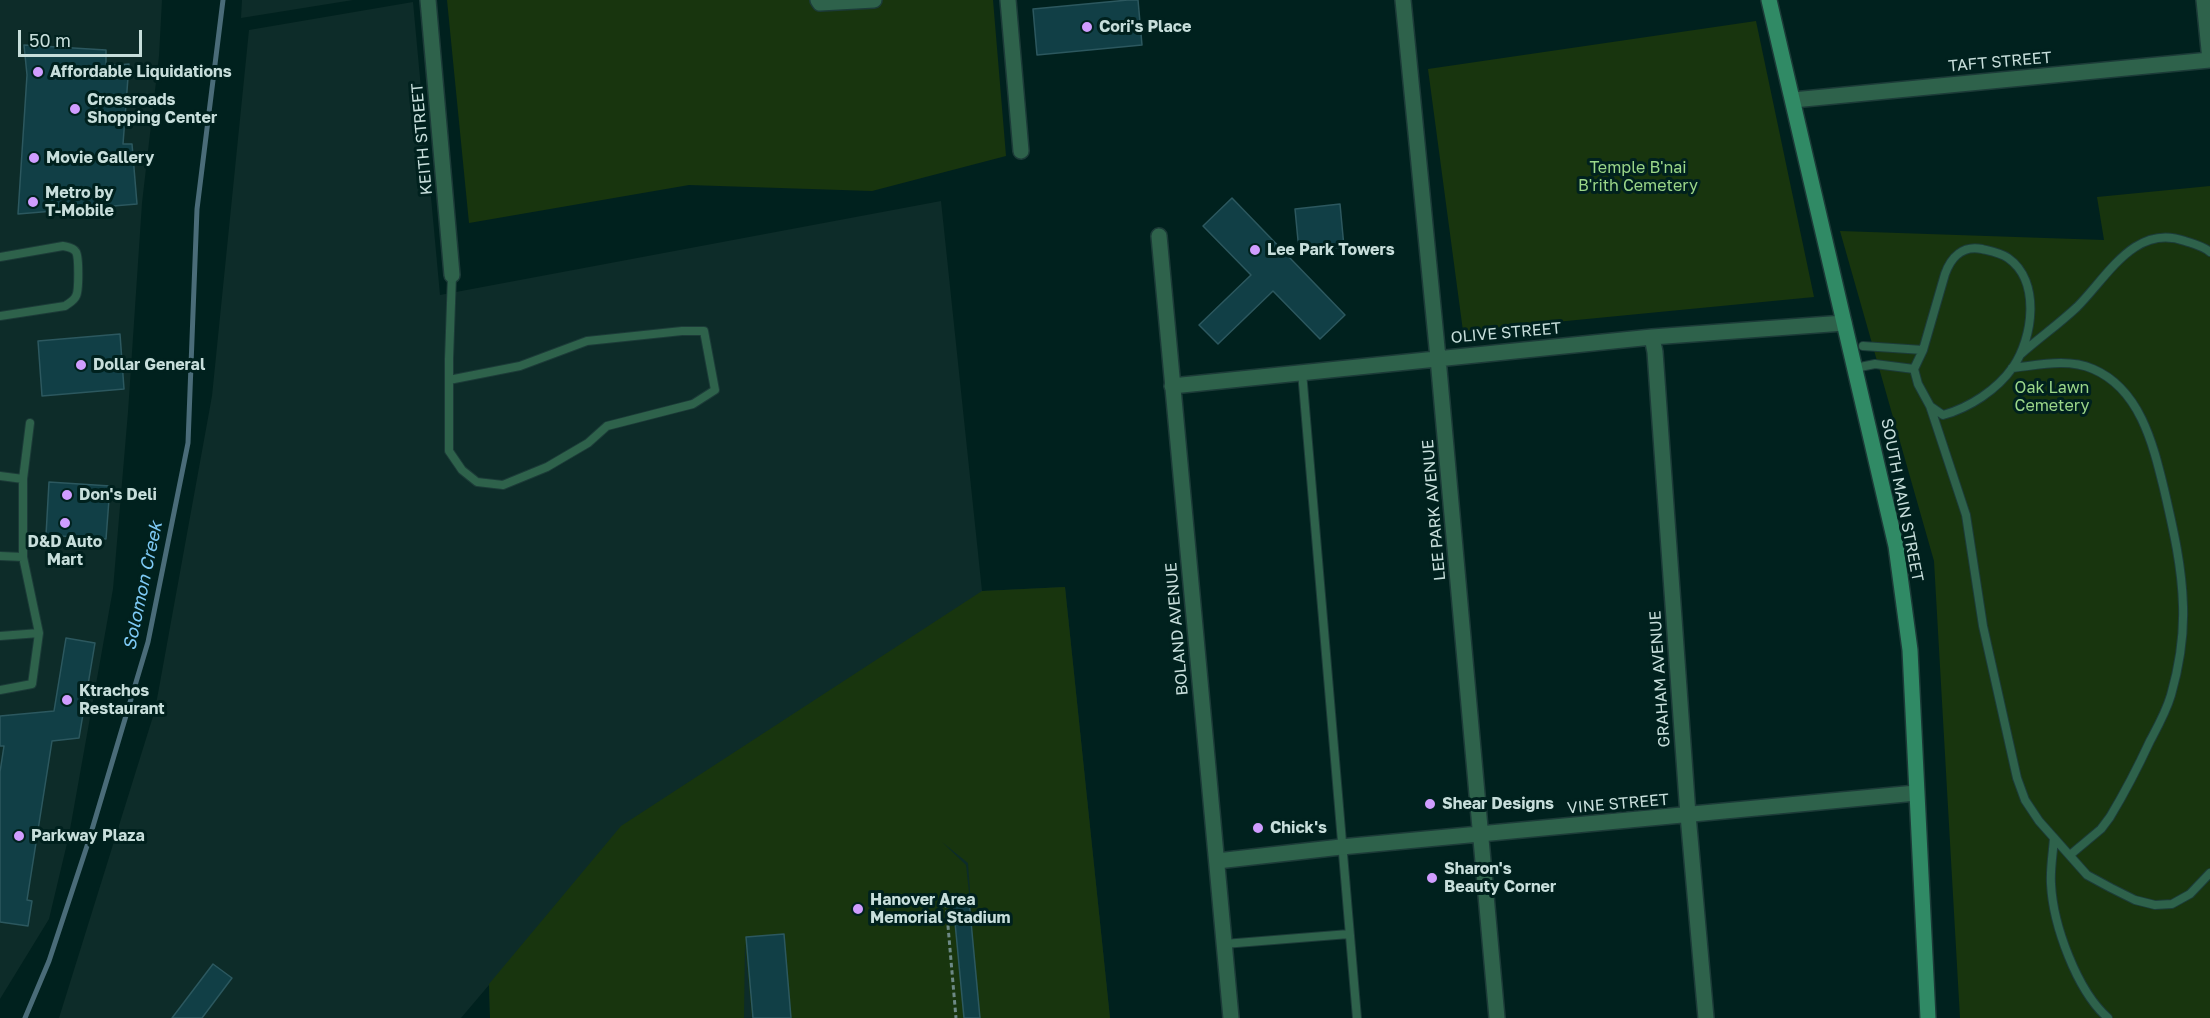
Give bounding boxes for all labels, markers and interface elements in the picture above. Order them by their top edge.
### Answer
place label: Cori's Place [1099,17,1191,37]
scale bar [21,18,146,56]
marker: Cori's Place [1080,20,1094,34]
text: 50 m [29,29,71,51]
street label: TAFT STREET [1948,48,2052,76]
place label: Affordable Liquidations [50,62,232,82]
marker: Affordable Liquidations [31,65,45,79]
street label: KEITH STREET [408,82,436,196]
place label: Crossroads Shopping Center [87,90,217,128]
marker: Crossroads Shopping Center [68,102,82,116]
place label: Movie Gallery [46,148,154,168]
marker: Movie Gallery [27,151,41,165]
park label: Temple B'nai B'rith Cemetery [1578,158,1698,196]
place label: Metro by T-Mobile [45,183,114,221]
marker: Metro by T-Mobile [26,195,40,209]
place label: Lee Park Towers [1267,240,1395,260]
marker: Lee Park Towers [1248,243,1262,257]
street label: OLIVE STREET [1450,319,1562,347]
place label: Dollar General [93,355,205,375]
marker: Dollar General [74,358,88,372]
park label: Oak Lawn Cemetery [2015,378,2089,416]
street label: SOUTH MAIN STREET [1877,417,1927,583]
street label: LEE PARK AVENUE [1418,439,1450,581]
place label: Don's Deli [79,485,157,505]
marker: Don's Deli [60,488,74,502]
marker: D&D Auto Mart [58,516,72,530]
water label: Solomon Creek [119,520,167,652]
place label: D&D Auto Mart [28,532,102,570]
street label: BOLAND AVENUE [1162,562,1192,696]
street label: GRAHAM AVENUE [1646,610,1674,748]
place label: Ktrachos Restaurant [79,681,165,719]
marker: Ktrachos Restaurant [60,693,74,707]
street label: VINE STREET [1566,790,1670,818]
place label: Shear Designs [1442,794,1554,814]
marker: Shear Designs [1423,797,1437,811]
place label: Chick's [1270,818,1327,838]
marker: Chick's [1251,821,1265,835]
place label: Parkway Plaza [31,826,145,846]
marker: Parkway Plaza [12,829,26,843]
place label: Sharon's Beauty Corner [1444,859,1556,897]
marker: Sharon's Beauty Corner [1425,871,1439,885]
place label: Hanover Area Memorial Stadium [870,890,1011,928]
marker: Hanover Area Memorial Stadium [851,902,865,916]

